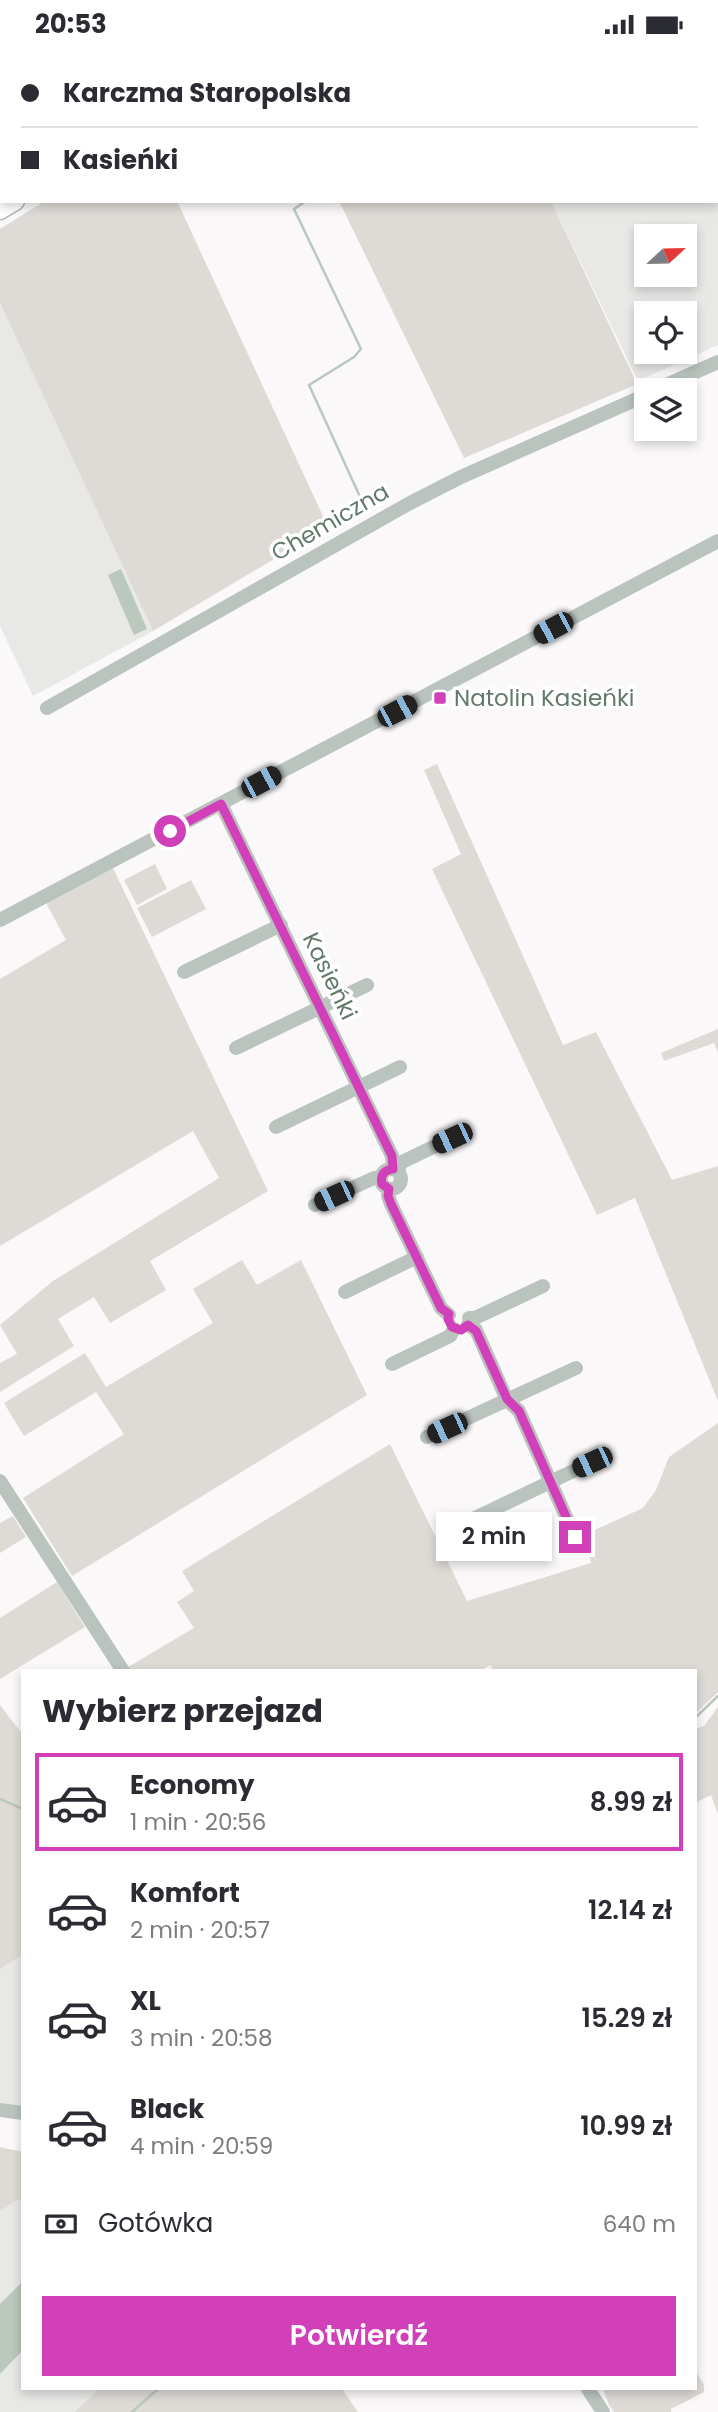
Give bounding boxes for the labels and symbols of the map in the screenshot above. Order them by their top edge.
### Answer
north arrow [634,224,696,287]
street label: Chemiczna [265,475,395,569]
car [530,609,577,647]
place label: Natolin Kasieńki [454,682,634,714]
marker: Natolin Kasieńki [432,690,448,706]
car [374,692,421,730]
car [238,763,285,801]
route start [154,815,186,847]
street label: Kasieńki [295,927,365,1025]
car [429,1120,476,1156]
car [311,1178,358,1214]
car [424,1410,471,1446]
car [569,1444,616,1480]
callout: 2 min [435,1513,550,1561]
route end [559,1521,591,1553]

